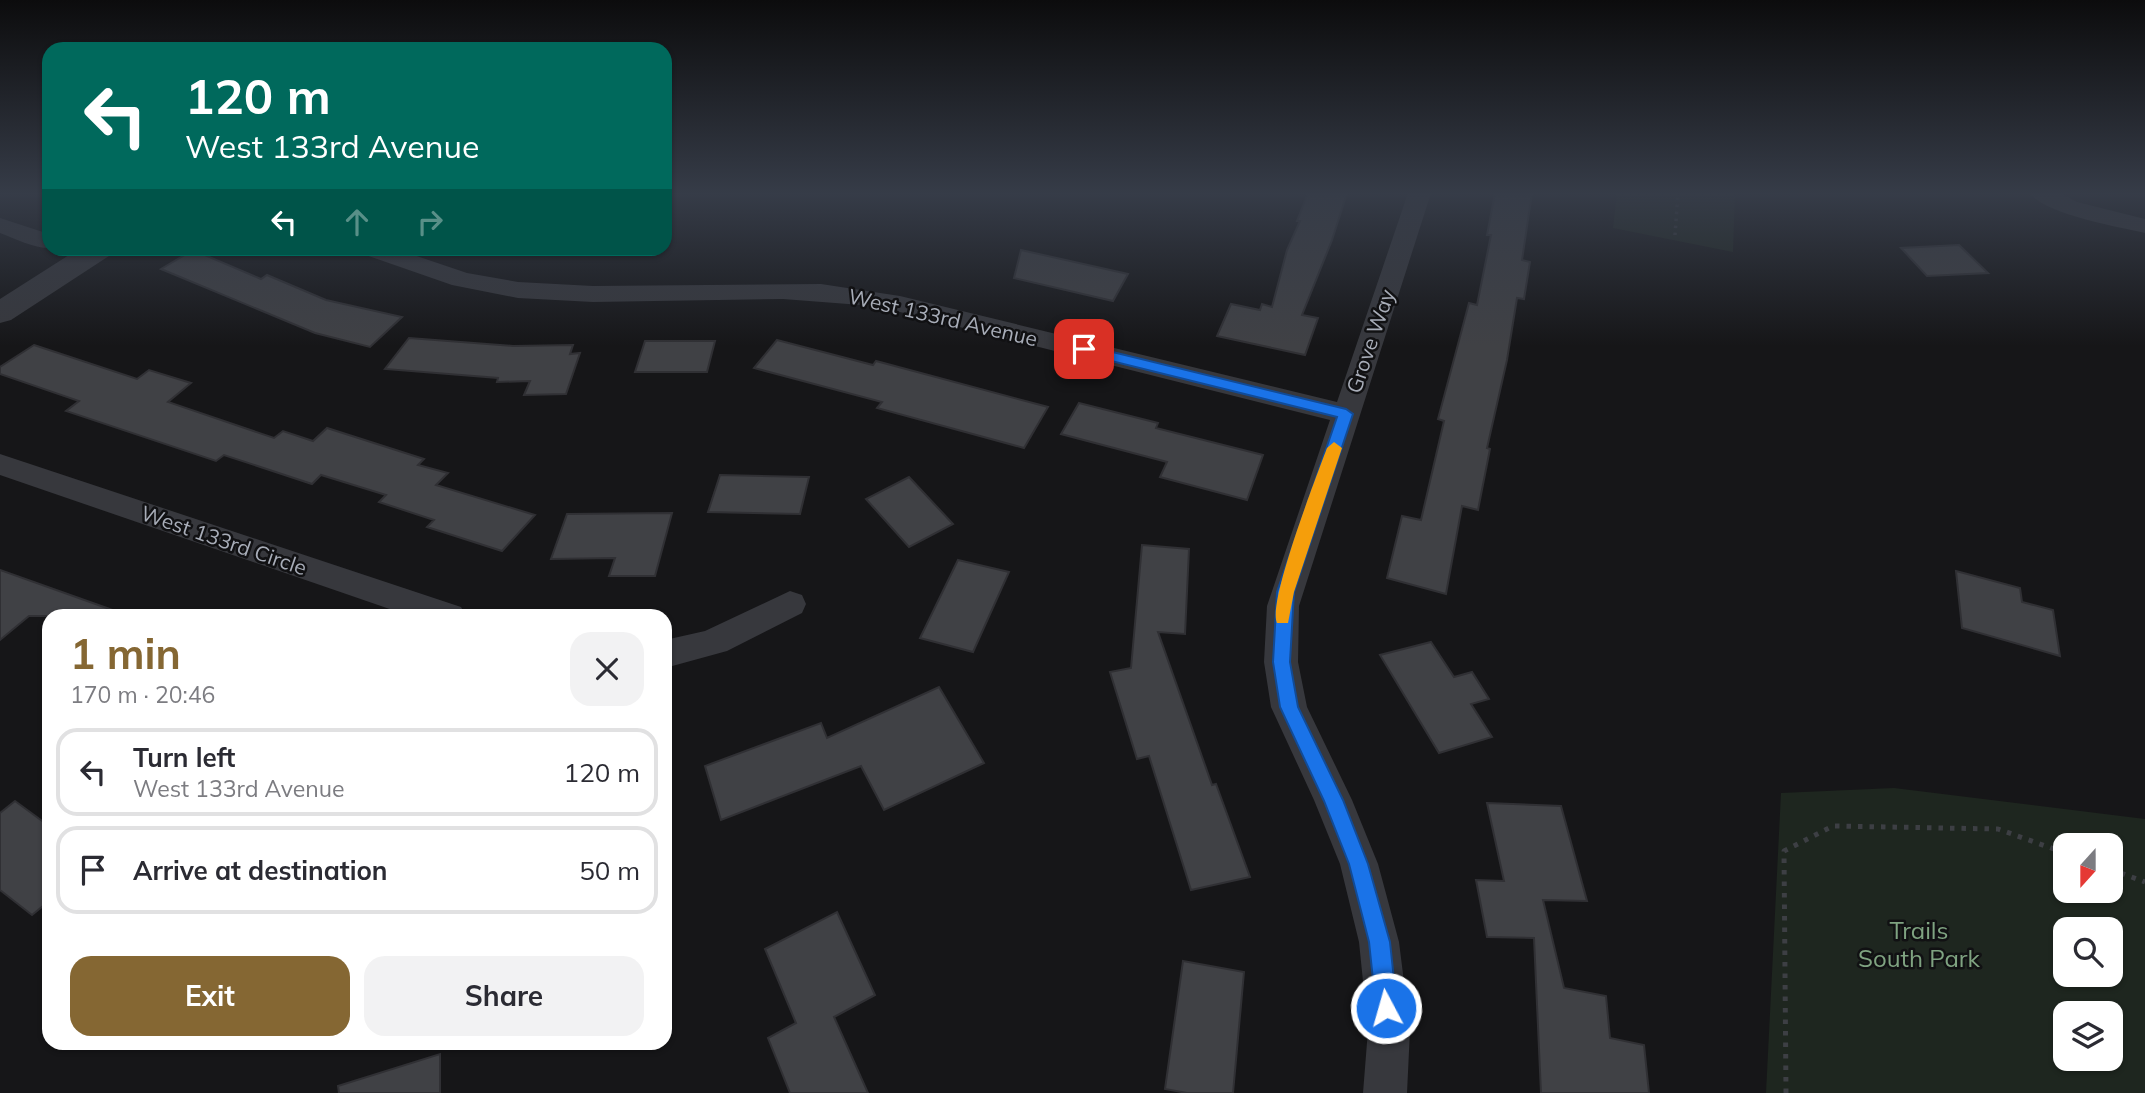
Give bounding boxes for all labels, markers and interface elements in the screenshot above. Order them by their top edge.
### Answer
text: 120 m [185,65,331,126]
icon: left [70,70,161,161]
text: West 133rd Avenue [185,126,479,166]
icon: left [265,203,303,241]
icon: ahead [338,203,376,241]
icon: right [411,203,449,241]
street label: West 133rd Avenue [846,283,1040,351]
street label: Grove Way [1340,286,1400,396]
pin [1054,319,1114,379]
icon: arrive [1065,330,1103,368]
street label: West 133rd Circle [138,499,310,581]
text: 1 min [70,627,181,680]
button: close [570,632,644,706]
text: 170 m · 20:46 [70,680,215,709]
text: Turn left [133,741,235,774]
icon: left [74,753,112,791]
text: 120 m [564,756,640,789]
text: West 133rd Avenue [133,774,345,803]
north arrow [2053,833,2123,903]
map controls [2053,833,2123,1071]
icon: arrive [74,851,112,889]
text: Arrive at destination [133,854,388,887]
text: 50 m [579,854,640,887]
park label: Trails South Park [1858,915,1981,973]
button: search [2053,917,2123,987]
button: Exit [70,956,350,1036]
button: Share [364,956,644,1036]
position arrow [1349,971,1423,1045]
button: layers [2053,1001,2123,1071]

